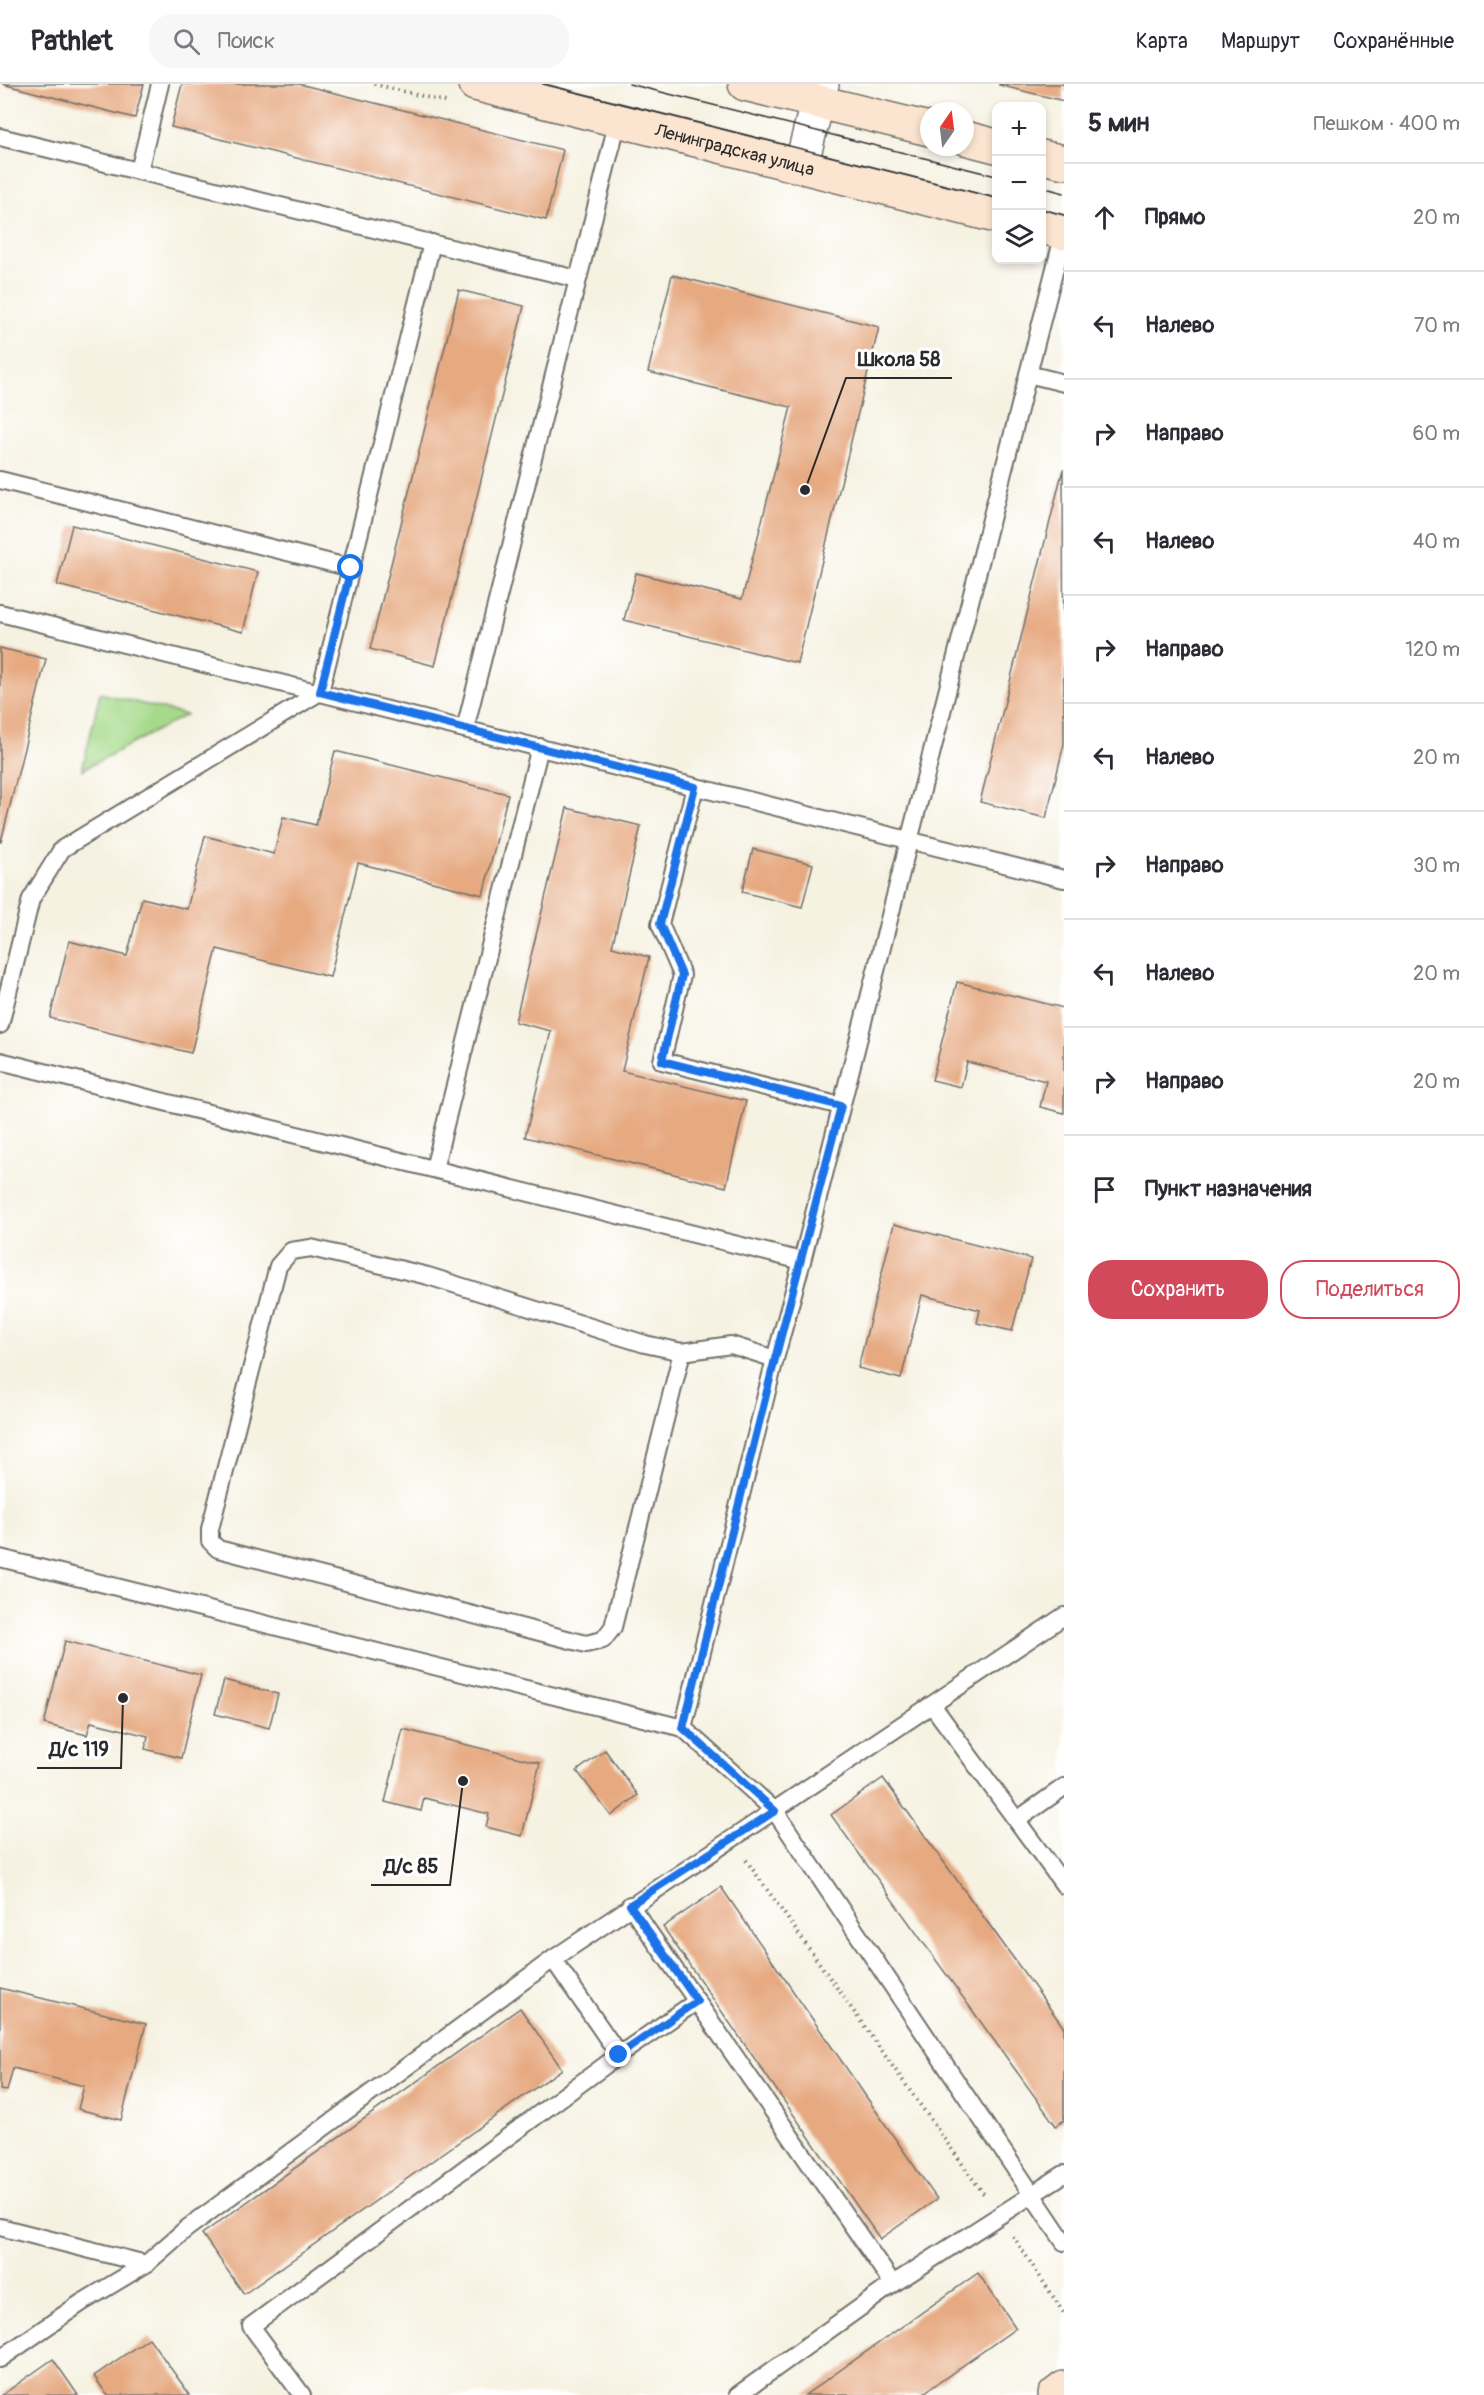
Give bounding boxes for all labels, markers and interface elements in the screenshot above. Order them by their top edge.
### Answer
search box [149,14,569,68]
text: Pathlet [30,24,113,59]
icon: search [170,25,203,58]
text: Поиск [218,27,275,55]
text: Карта [1136,28,1188,55]
text: Маршрут [1221,28,1300,55]
text: Сохранённые [1333,28,1454,55]
north arrow [920,102,974,156]
map controls [992,102,1046,264]
button: + [992,102,1046,156]
text: 5 мин [1088,107,1149,139]
text: Пешком · 400 m [1314,111,1460,136]
street label: Ленинградская улица [652,118,817,181]
button: − [992,156,1046,210]
icon: ahead [1088,201,1121,234]
text: Прямо [1145,203,1205,231]
text: 20 m [1413,205,1460,230]
button: layers [992,210,1046,264]
icon: left [1088,309,1121,342]
text: Налево [1145,311,1214,339]
text: 70 m [1414,313,1460,338]
callout: Школа 58 [846,340,952,378]
text: Школа 58 [857,347,940,372]
icon: right [1088,417,1121,450]
text: Направо [1145,419,1224,447]
text: 60 m [1413,421,1460,446]
icon: left [1088,525,1121,558]
text: Налево [1145,527,1214,555]
text: 40 m [1413,529,1460,554]
route start [337,554,363,580]
icon: right [1088,633,1121,666]
text: Направо [1145,635,1224,663]
text: 120 m [1405,637,1460,662]
icon: left [1088,741,1121,774]
text: Налево [1145,743,1214,771]
text: 20 m [1413,745,1460,770]
icon: right [1088,849,1121,882]
text: Направо [1145,851,1224,879]
text: 30 m [1413,853,1460,878]
icon: left [1088,957,1121,990]
text: Налево [1145,959,1214,987]
text: 20 m [1413,961,1460,986]
icon: right [1088,1065,1121,1098]
text: Направо [1145,1067,1224,1095]
text: 20 m [1413,1069,1460,1094]
icon: arrive [1088,1173,1121,1206]
text: Пункт назначения [1145,1175,1312,1203]
button: Сохранить [1088,1260,1268,1319]
button: Поделиться [1280,1260,1460,1319]
callout: Д/с 119 [37,1730,121,1768]
text: Д/с 119 [48,1737,109,1762]
callout: Д/с 85 [371,1847,450,1885]
text: Д/с 85 [383,1854,438,1879]
route end [605,2041,631,2067]

